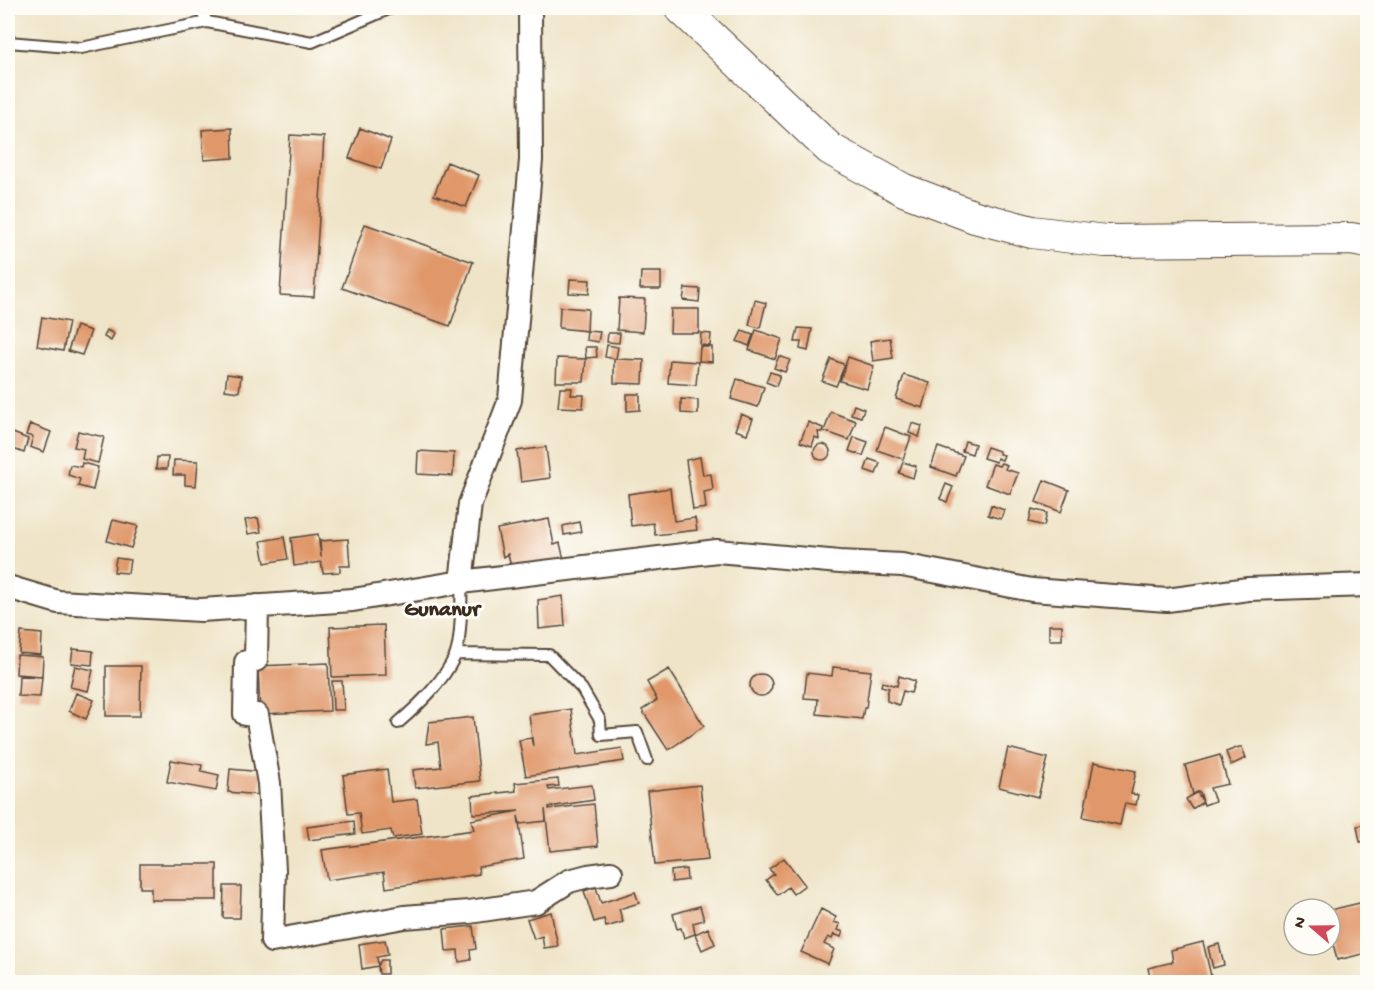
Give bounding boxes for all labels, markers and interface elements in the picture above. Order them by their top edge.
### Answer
district label: Gunanur [404,598,482,624]
north arrow [1282,897,1342,957]
text: N [1290,914,1312,931]

